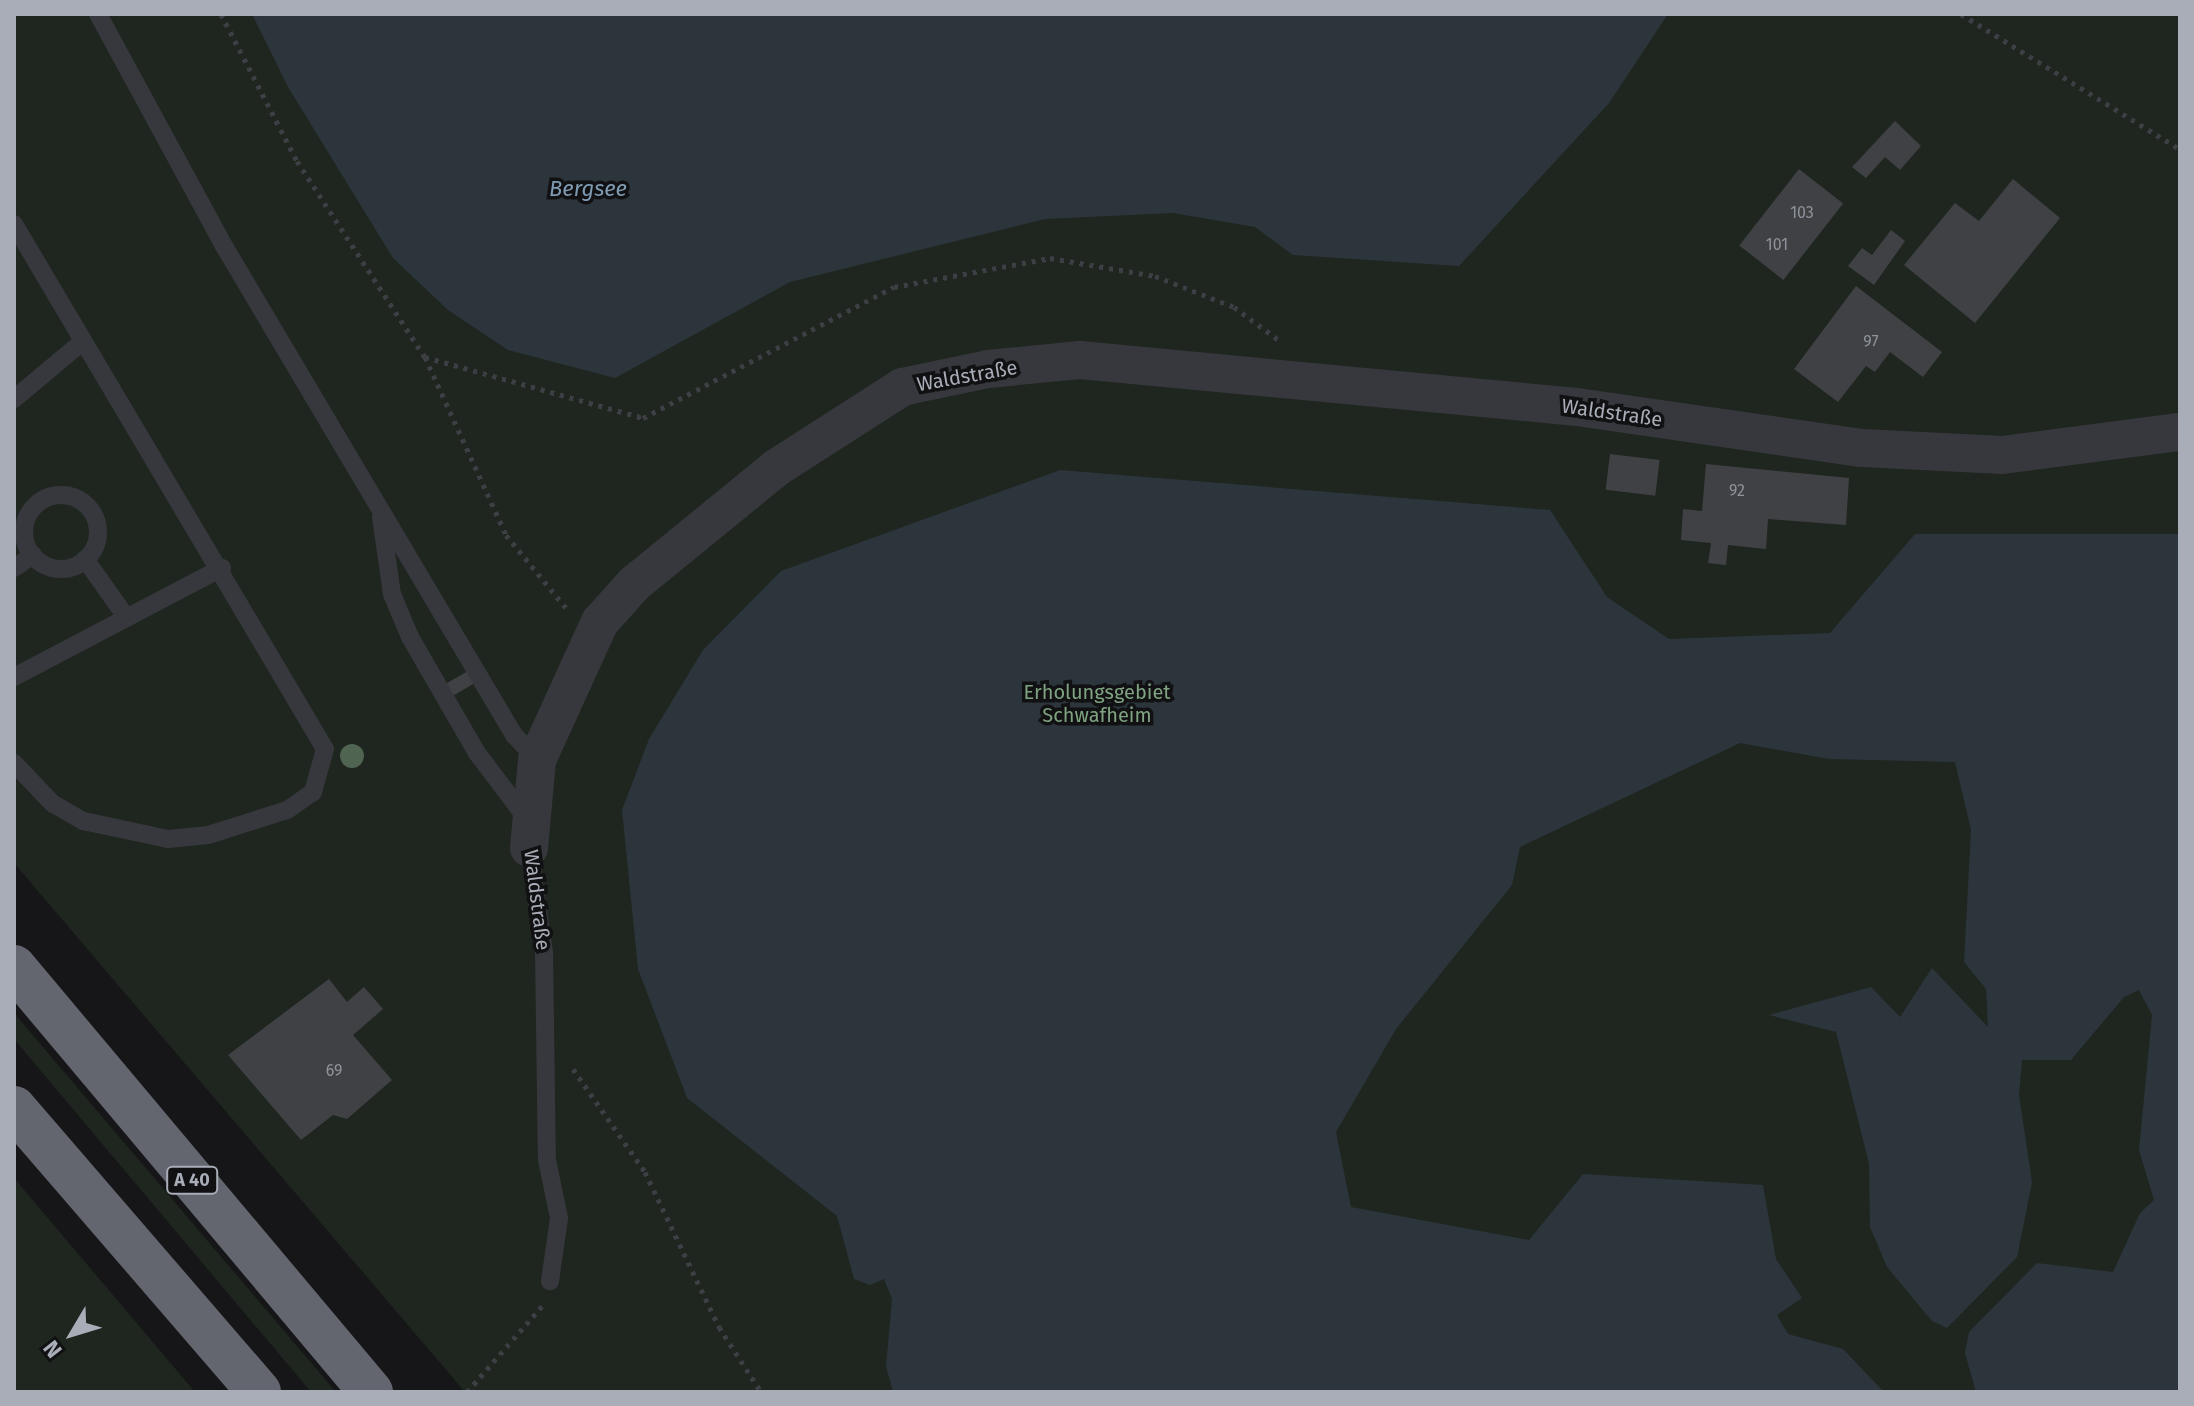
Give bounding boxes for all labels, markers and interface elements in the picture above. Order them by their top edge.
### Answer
water label: Bergsee [549,176,627,202]
house number: 103 [1790,203,1814,223]
house number: 101 [1766,235,1788,255]
house number: 97 [1863,332,1879,352]
street label: Waldstraße [915,355,1019,397]
street label: Waldstraße [1560,394,1664,432]
house number: 92 [1729,481,1745,501]
park label: Erholungsgebiet Schwafheim [1023,680,1171,727]
street label: Waldstraße [519,848,555,952]
house number: 69 [326,1061,342,1081]
road number: A 40 [166,1166,218,1194]
north arrow [32,1294,112,1374]
text: N [38,1335,68,1363]

